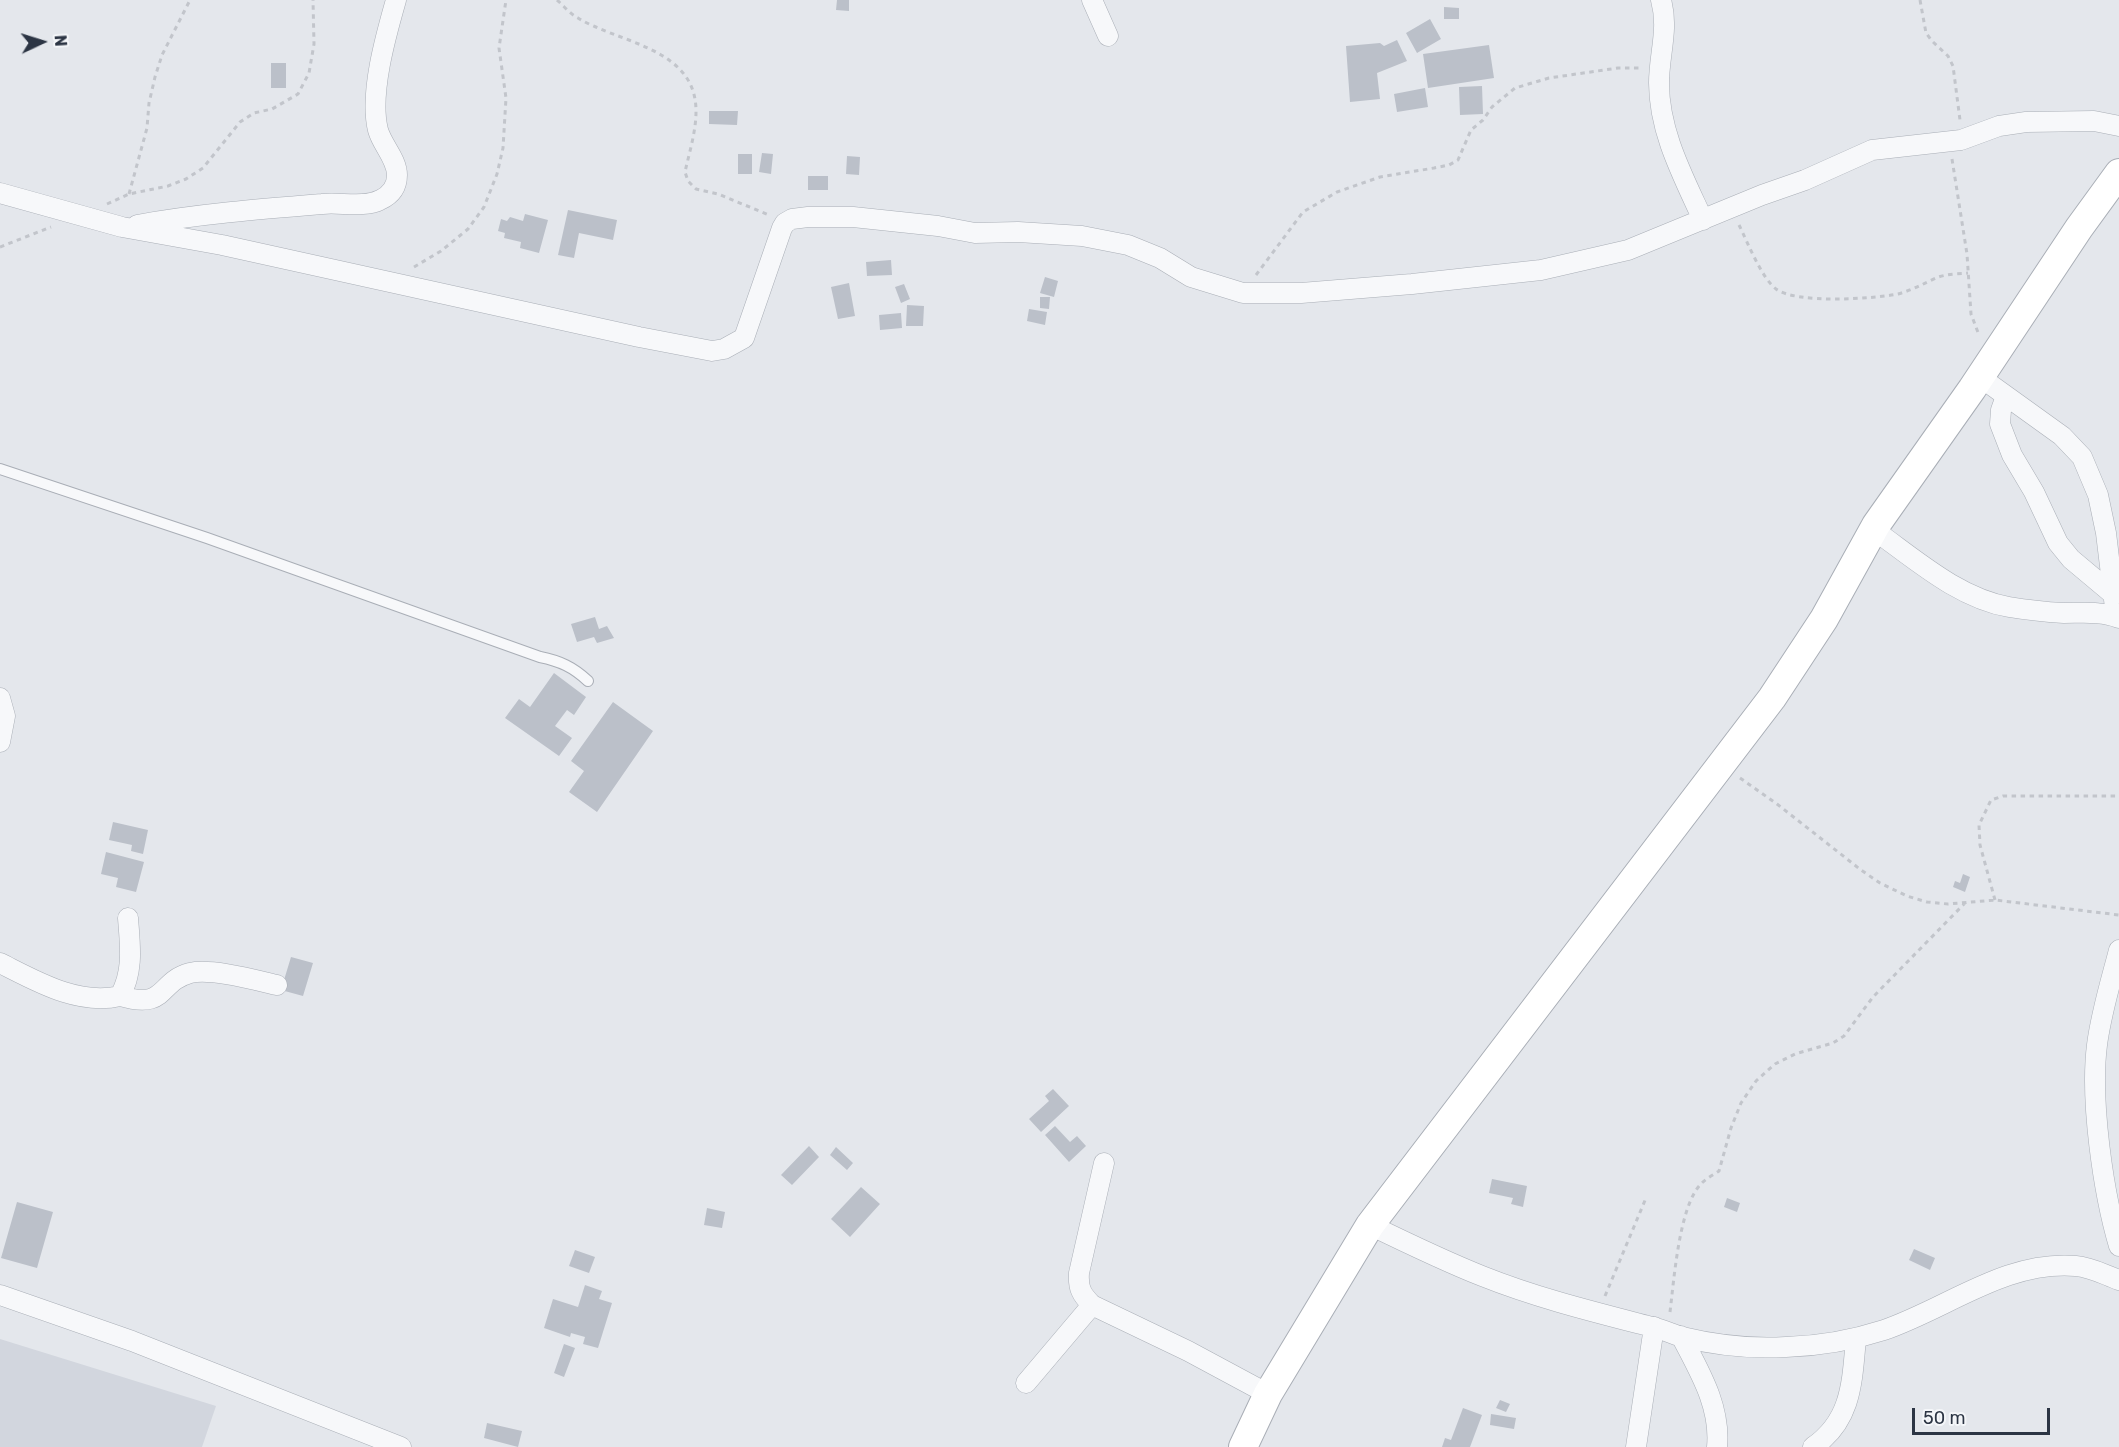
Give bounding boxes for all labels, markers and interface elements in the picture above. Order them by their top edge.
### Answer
north arrow [12,12,72,72]
text: N [51,34,70,47]
scale bar [1915,1396,2053,1434]
text: 50 m [1923,1407,1966,1429]

